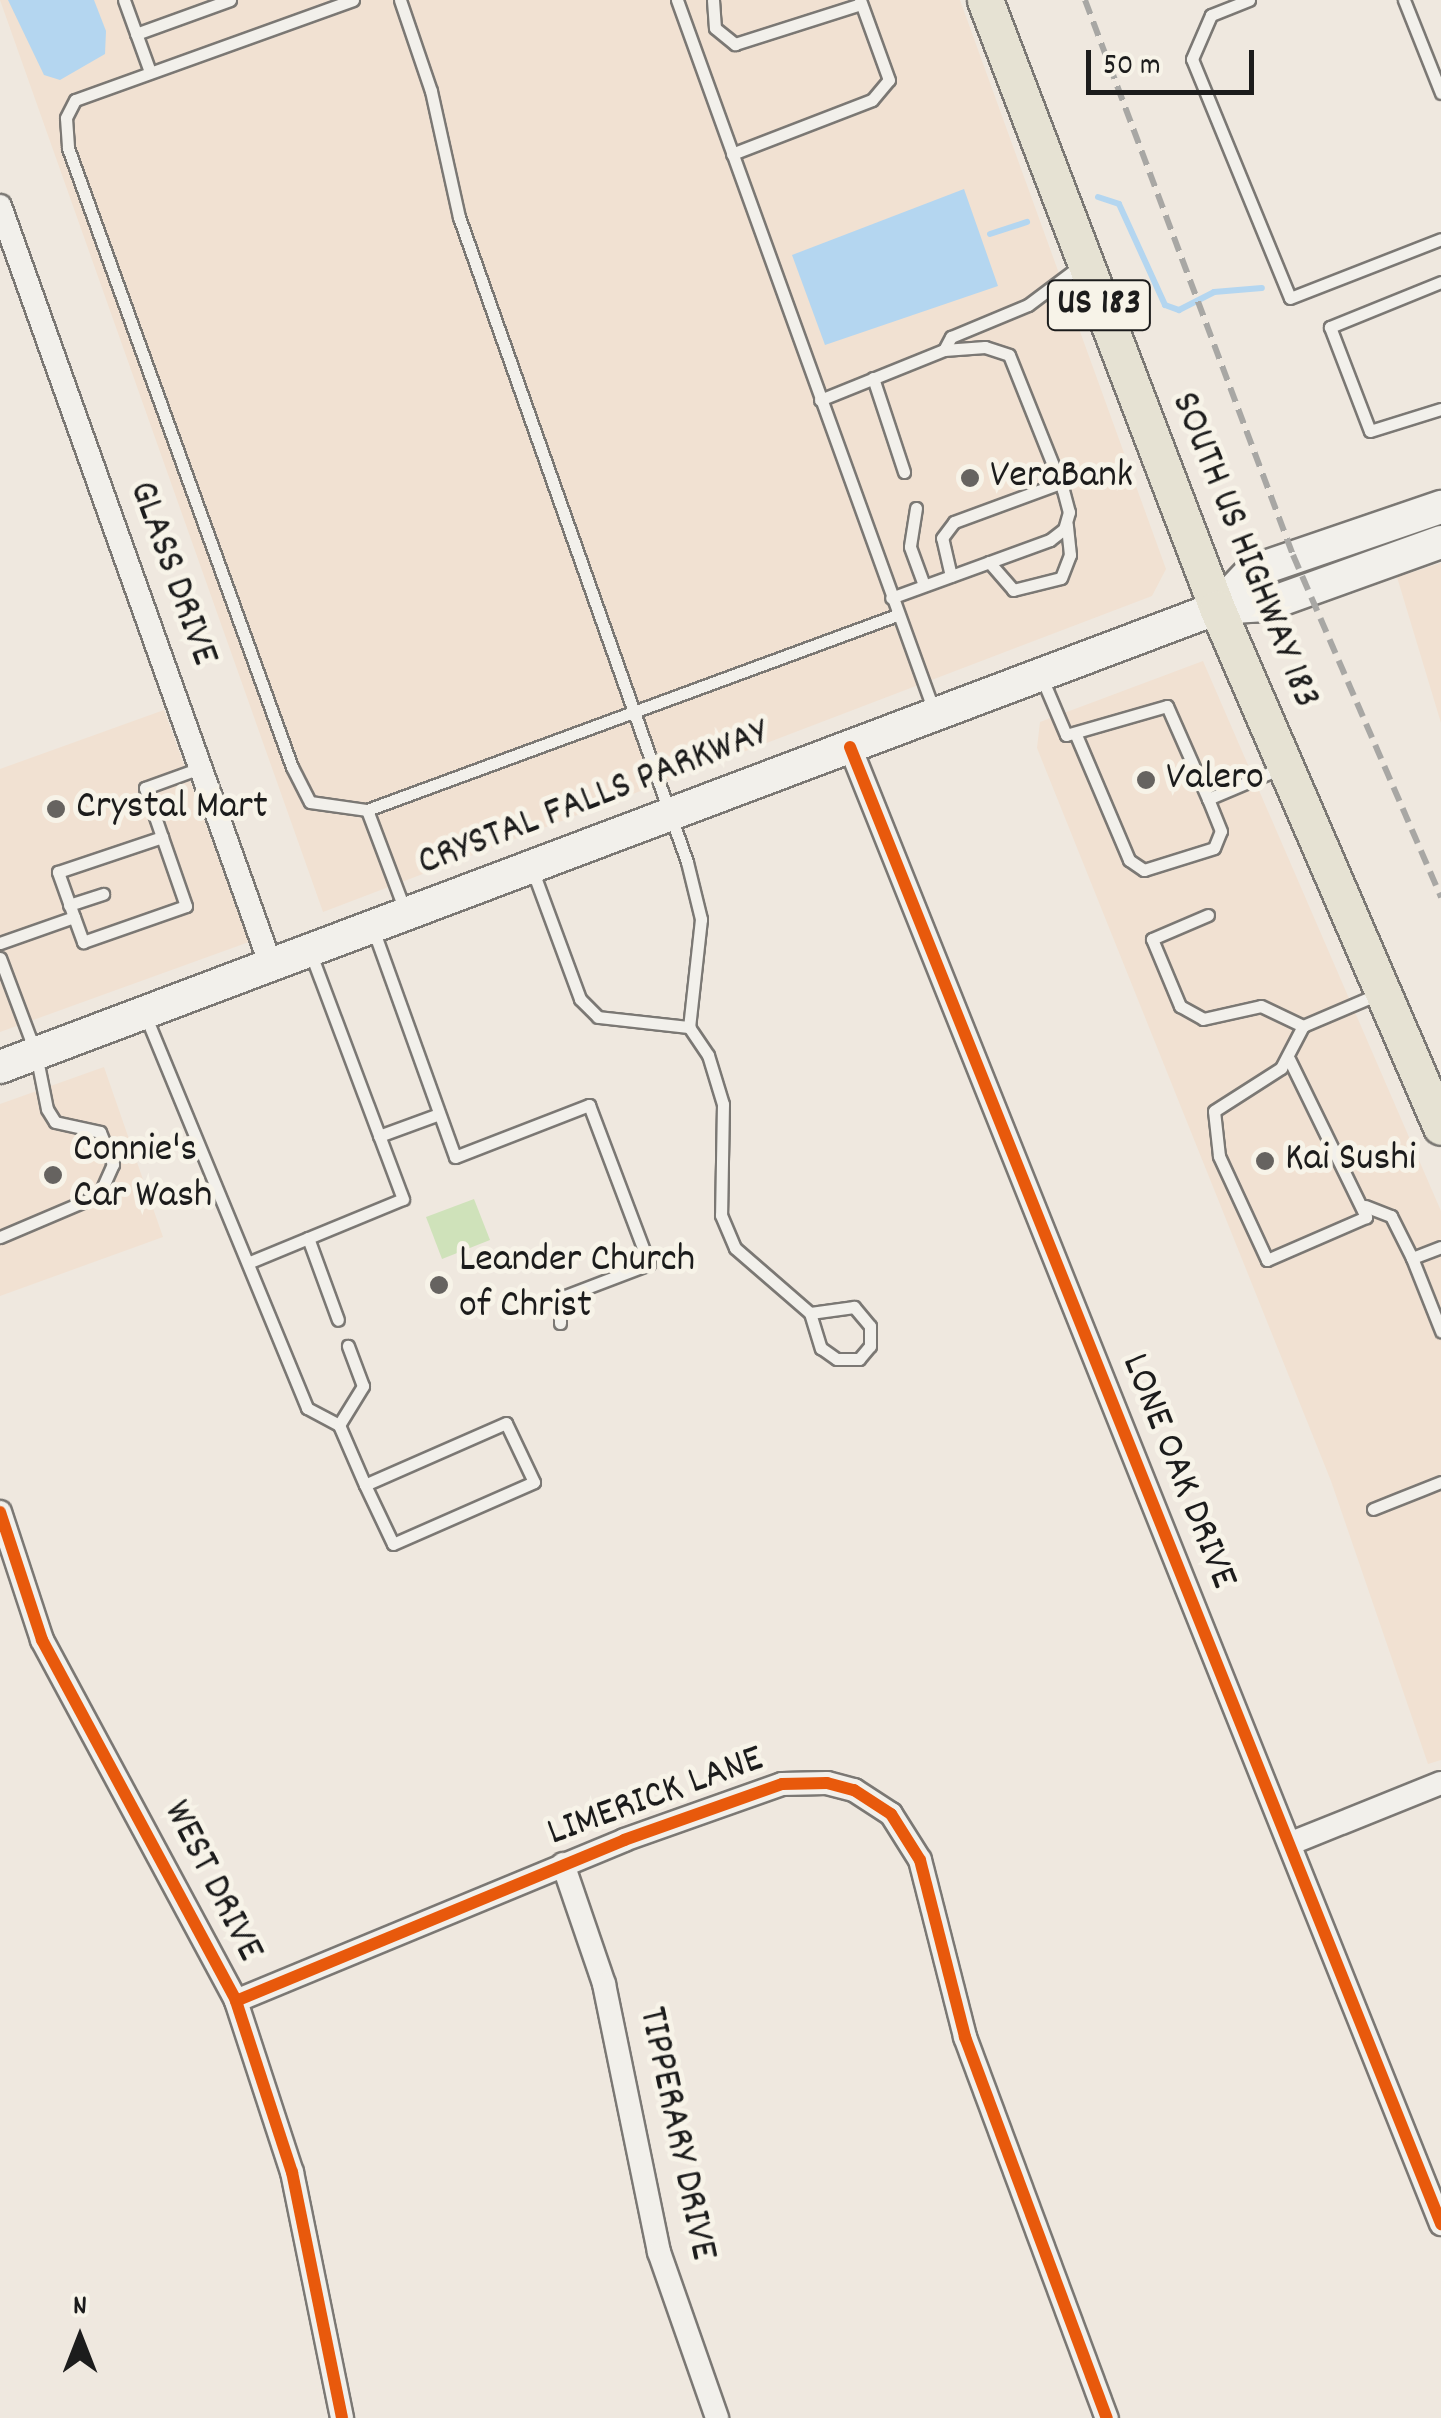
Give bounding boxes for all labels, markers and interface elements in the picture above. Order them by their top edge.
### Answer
scale bar [1091,30,1258,92]
text: 50 m [1103,46,1161,89]
road number: US 183 [1046,272,1152,338]
street label: SOUTH US HIGHWAY 183 [1158,386,1328,716]
place label: VeraBank [990,454,1133,502]
marker: VeraBank [959,467,981,489]
street label: GLASS DRIVE [115,475,227,673]
street label: CRYSTAL FALLS PARKWAY [412,711,776,889]
place label: Valero [1166,756,1264,804]
marker: Valero [1135,769,1157,791]
place label: Crystal Mart [76,785,268,833]
marker: Crystal Mart [45,798,67,820]
place label: Connie's Car Wash [73,1128,212,1222]
place label: Kai Sushi [1285,1137,1416,1185]
marker: Kai Sushi [1254,1150,1276,1172]
marker: Connie's Car Wash [42,1164,64,1186]
place label: Leander Church of Christ [459,1238,695,1332]
marker: Leander Church of Christ [428,1274,450,1296]
street label: LONE OAK DRIVE [1108,1348,1246,1596]
street label: LIMERICK LANE [542,1737,770,1859]
street label: WEST DRIVE [150,1794,272,1970]
street label: TIPPERARY DRIVE [625,2003,725,2265]
north arrow [30,2288,130,2388]
text: N [73,2288,87,2328]

